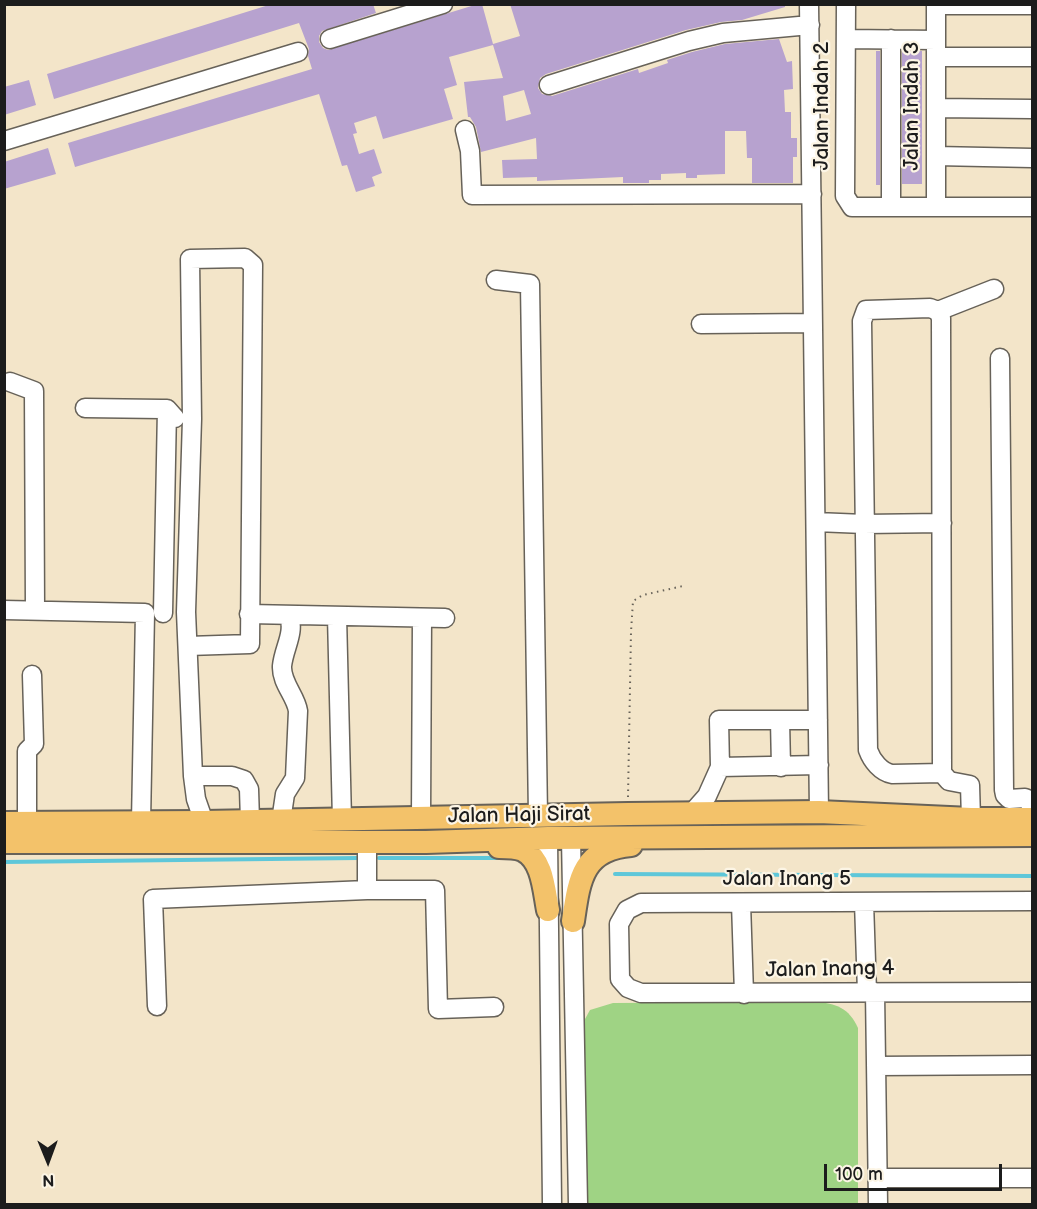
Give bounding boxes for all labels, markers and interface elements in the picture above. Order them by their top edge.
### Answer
street label: Jalan Indah 2 [810,42,836,170]
street label: Jalan Indah 3 [900,42,926,170]
street label: Jalan Haji Sirat [448,802,590,830]
street label: Jalan Inang 5 [723,867,851,893]
street label: Jalan Inang 4 [765,956,895,984]
north arrow [18,1131,78,1191]
scale bar [827,1152,1006,1190]
text: 100 m [835,1164,883,1185]
text: N [42,1170,55,1189]

